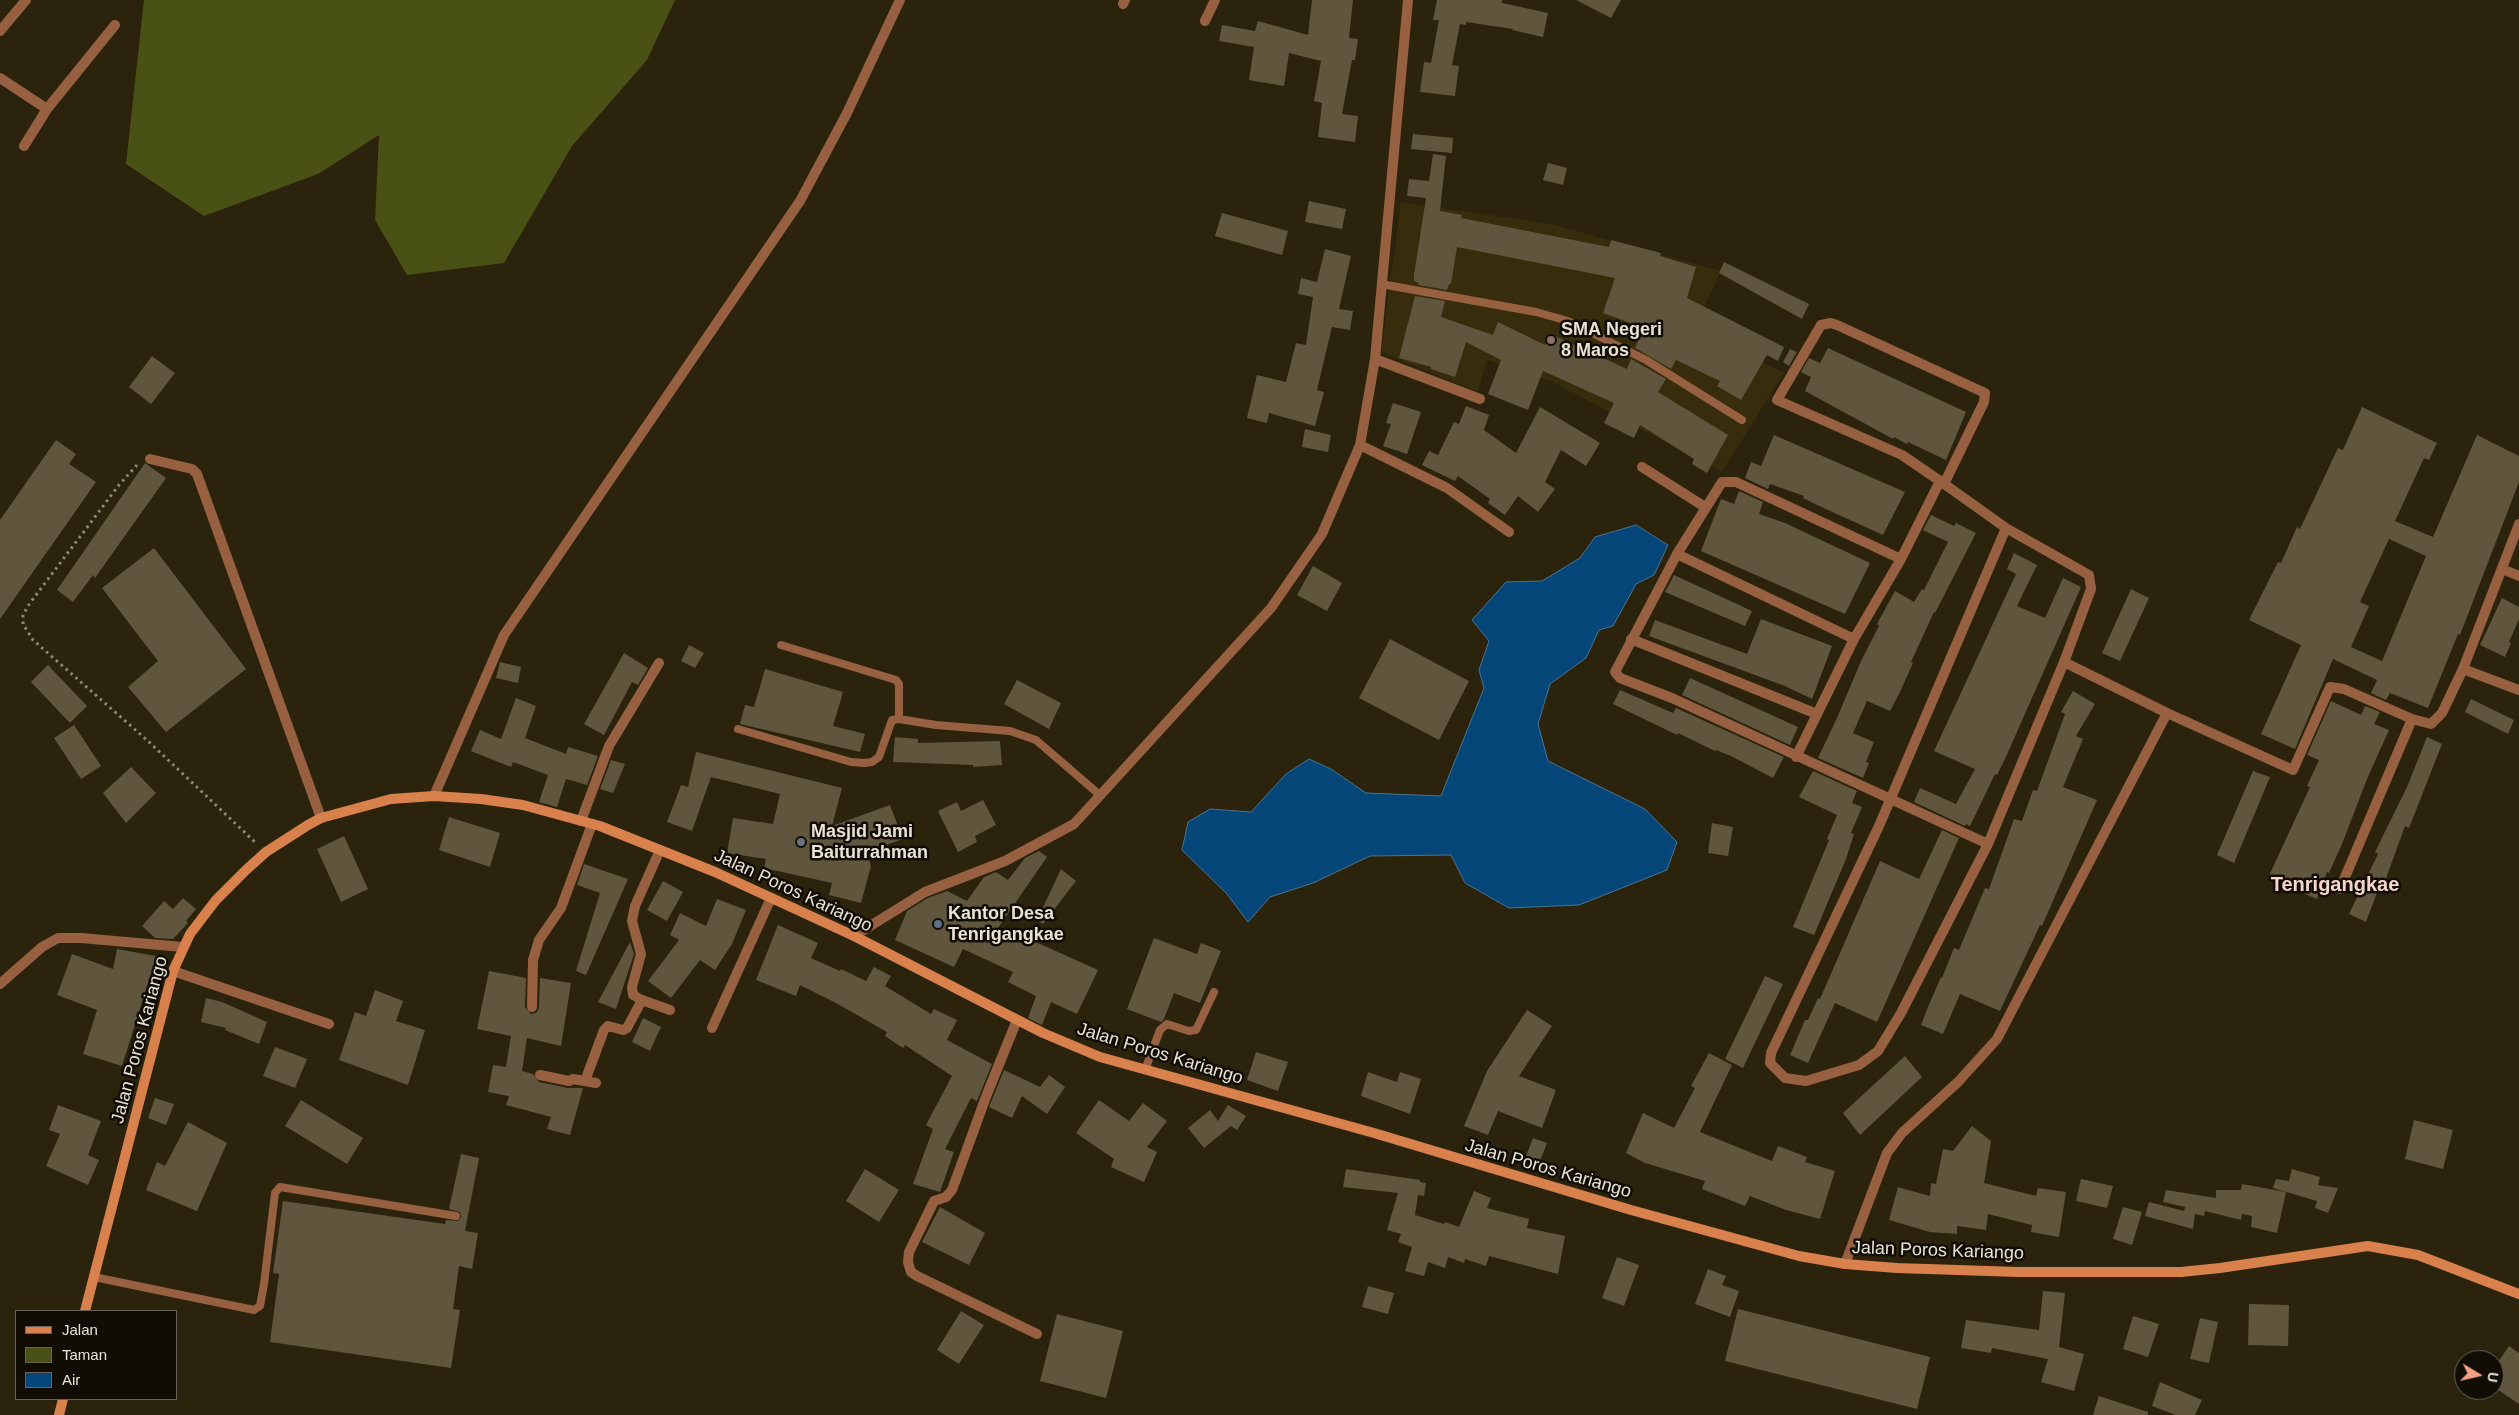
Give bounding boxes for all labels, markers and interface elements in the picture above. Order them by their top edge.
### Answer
place label: SMA Negeri 8 Maros [1561,319,1662,362]
marker: SMA Negeri 8 Maros [1545,334,1557,346]
place label: Masjid Jami Baiturrahman [811,821,928,864]
marker: Masjid Jami Baiturrahman [795,836,807,848]
street label: Jalan Poros Kariango [710,845,876,937]
district label: Tenrigangkae [2271,873,2399,897]
place label: Kantor Desa Tenrigangkae [948,903,1064,946]
marker: Kantor Desa Tenrigangkae [932,918,944,930]
street label: Jalan Poros Kariango [107,954,173,1126]
street label: Jalan Poros Kariango [1075,1019,1245,1089]
street label: Jalan Poros Kariango [1462,1135,1634,1203]
street label: Jalan Poros Kariango [1852,1237,2024,1265]
legend [15,1310,178,1400]
text: Jalan [62,1321,98,1338]
text: Taman [62,1346,107,1363]
north arrow [2454,1350,2504,1400]
text: Air [62,1371,80,1388]
text: U [2484,1371,2502,1383]

